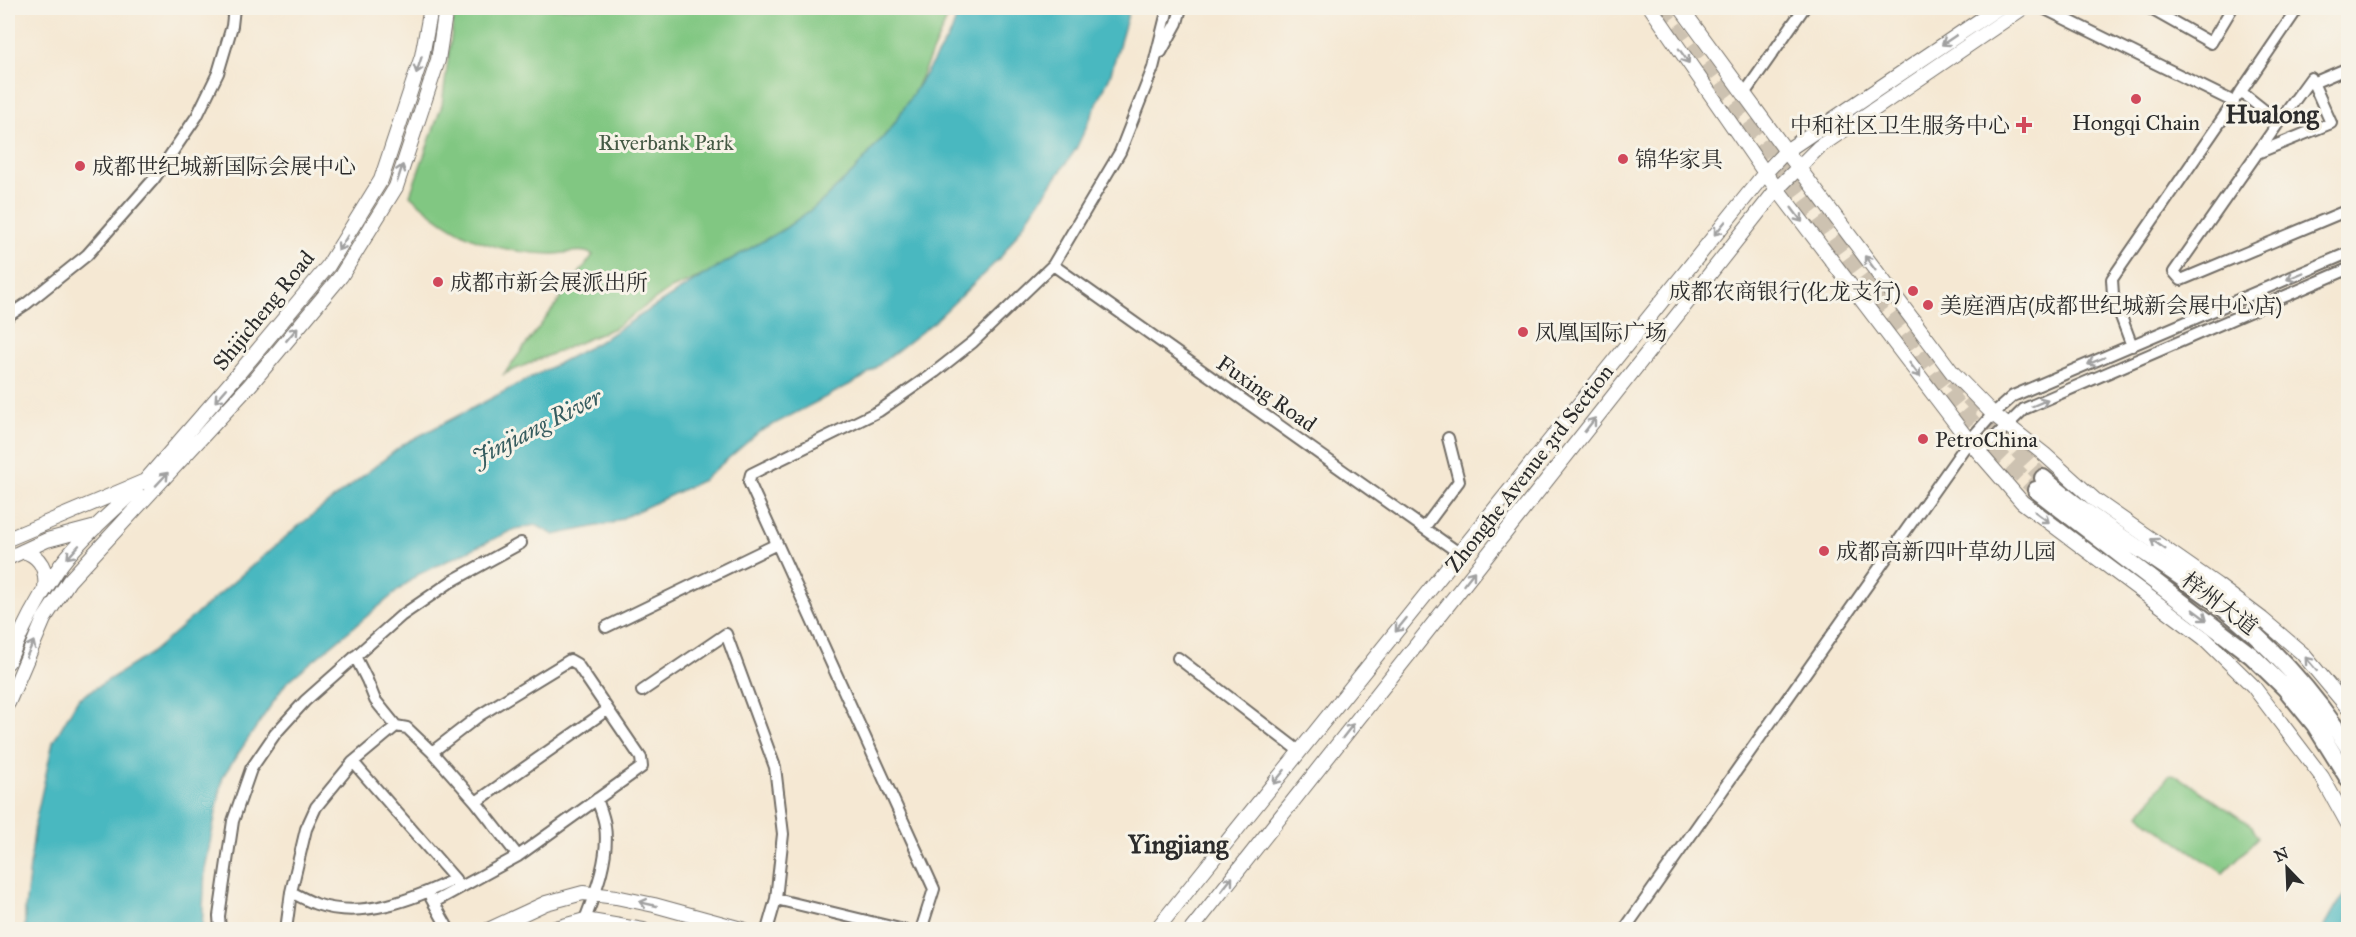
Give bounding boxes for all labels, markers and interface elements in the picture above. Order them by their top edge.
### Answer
one-way arrow [1941,34,1958,46]
one-way arrow [1678,47,1690,63]
one-way arrow [413,55,424,74]
marker: Hongqi Chain [2129,92,2143,106]
district label: Hualong [2225,98,2320,131]
place label: Hongqi Chain [2072,109,2200,136]
place label: 中和社区卫生服务中心 [1790,112,2010,139]
marker: 中和社区卫生服务中心 [2015,116,2033,134]
park label: Riverbank Park [598,129,735,156]
place label: 锦华家具 [1635,146,1723,173]
marker: 锦华家具 [1616,152,1630,166]
place label: 成都世纪城新国际会展中心 [92,153,356,180]
marker: 成都世纪城新国际会展中心 [73,159,87,173]
one-way arrow [396,164,407,183]
one-way arrow [1790,207,1803,223]
one-way arrow [1714,220,1727,236]
one-way arrow [336,234,348,251]
street label: Shijicheng Road [207,245,320,376]
one-way arrow [1864,255,1877,271]
place label: 成都市新会展派出所 [450,269,648,296]
one-way arrow [2286,271,2304,282]
marker: 成都市新会展派出所 [431,275,445,289]
place label: 成都农商银行(化龙支行) [1669,278,1901,305]
marker: 成都农商银行(化龙支行) [1906,284,1920,298]
place label: 美庭酒店(成都世纪城新会展中心店) [1940,292,2282,319]
marker: 美庭酒店(成都世纪城新会展中心店) [1921,298,1935,312]
place label: 凤凰国际广场 [1535,319,1667,346]
marker: 凤凰国际广场 [1516,325,1530,339]
one-way arrow [286,327,299,343]
street label: Fuxing Road [1212,349,1322,438]
one-way arrow [2087,356,2106,367]
street label: Zhonghe Avenue 3rd Section [1440,359,1619,578]
one-way arrow [1908,362,1921,378]
water label: Jinjiang River [465,381,609,473]
one-way arrow [214,387,228,402]
one-way arrow [2030,396,2048,408]
one-way arrow [1583,418,1597,433]
place label: PetroChina [1935,426,2039,453]
marker: PetroChina [1916,432,1930,446]
one-way arrow [155,472,169,487]
one-way arrow [2033,511,2049,523]
place label: 成都高新四叶草幼儿园 [1836,538,2056,565]
one-way arrow [2150,538,2166,550]
one-way arrow [66,544,80,559]
marker: 成都高新四叶草幼儿园 [1817,544,1831,558]
street label: 梓州大道 [2176,566,2263,641]
one-way arrow [1462,570,1475,586]
one-way arrow [2191,609,2207,622]
one-way arrow [1394,617,1407,633]
one-way arrow [25,640,37,658]
one-way arrow [2304,657,2318,672]
one-way arrow [1341,723,1354,739]
one-way arrow [1272,769,1285,785]
district label: Yingjiang [1127,828,1229,861]
north arrow [2257,838,2317,898]
text: N [2271,843,2292,866]
one-way arrow [1220,876,1233,892]
one-way arrow [639,898,658,909]

